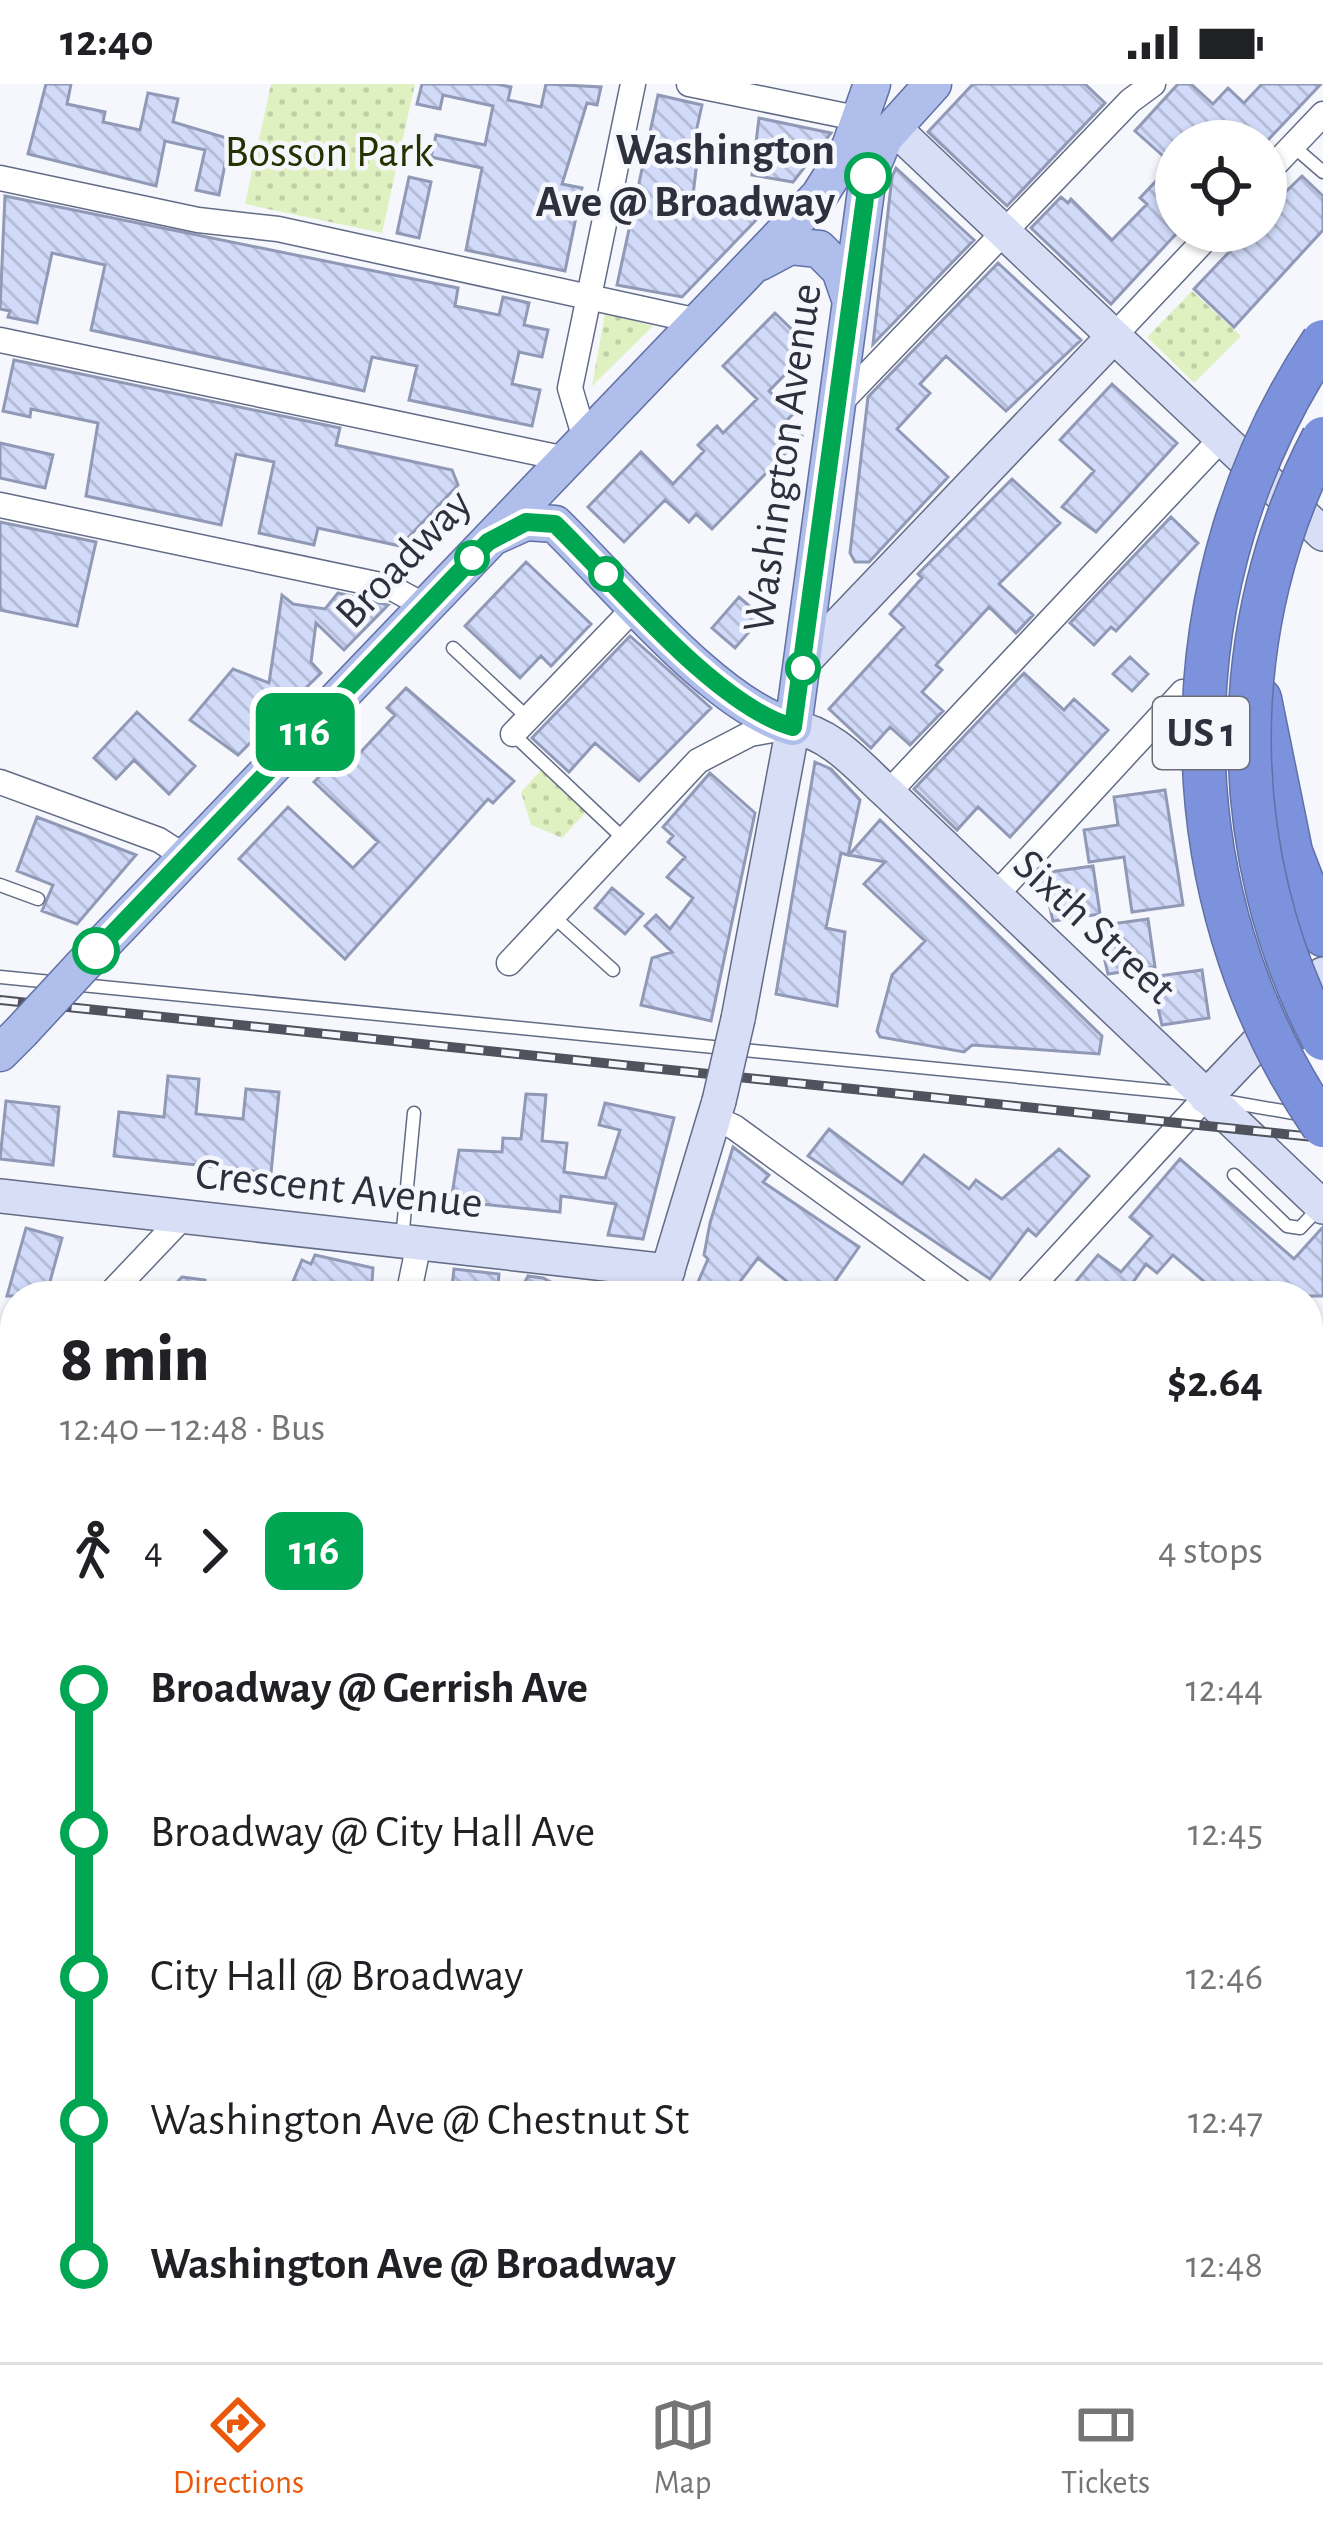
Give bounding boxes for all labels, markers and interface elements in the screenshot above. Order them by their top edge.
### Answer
text: 12:40 [60,19,154,64]
map controls [1155,120,1287,252]
button: locate [1155,120,1287,252]
place label: Washington Ave @ Broadway [536,128,836,225]
park label: Bosson Park [224,130,434,175]
marker: Washington Ave @ Broadway [846,154,890,198]
street label: Washington Avenue [736,281,830,635]
street label: Broadway [328,481,480,637]
unlabelled marker [456,542,488,574]
unlabelled marker [590,558,622,590]
unlabelled marker [787,652,819,684]
line badge: 116 [236,693,374,771]
road number: US 1 [1153,697,1249,769]
text: 116 [280,711,330,753]
street label: Sixth Street [1004,841,1184,1013]
unlabelled marker [74,929,118,973]
street label: Crescent Avenue [193,1152,485,1226]
text: 8 min [60,1327,209,1393]
text: $2.64 [1167,1360,1263,1405]
text: 12:40 – 12:48 · Bus [60,1409,325,1448]
icon: walk [60,1518,126,1584]
icon: forward [181,1518,247,1584]
text: 116 [289,1530,339,1572]
text: 4 [144,1532,163,1571]
text: 4 stops [1158,1532,1263,1571]
text: Broadway @ Gerrish Ave [150,1666,588,1711]
text: 12:44 [1185,1670,1263,1709]
text: Broadway @ City Hall Ave [150,1810,595,1855]
text: 12:45 [1188,1814,1263,1853]
text: City Hall @ Broadway [150,1954,524,1999]
text: 12:46 [1186,1958,1263,1997]
text: Washington Ave @ Chestnut St [150,2098,689,2143]
text: 12:47 [1188,2102,1263,2141]
text: Washington Ave @ Broadway [150,2242,676,2287]
text: 12:48 [1186,2246,1263,2285]
tab: Directions [173,2392,304,2504]
tab: Map [650,2392,716,2504]
tab: Tickets [1061,2392,1150,2504]

